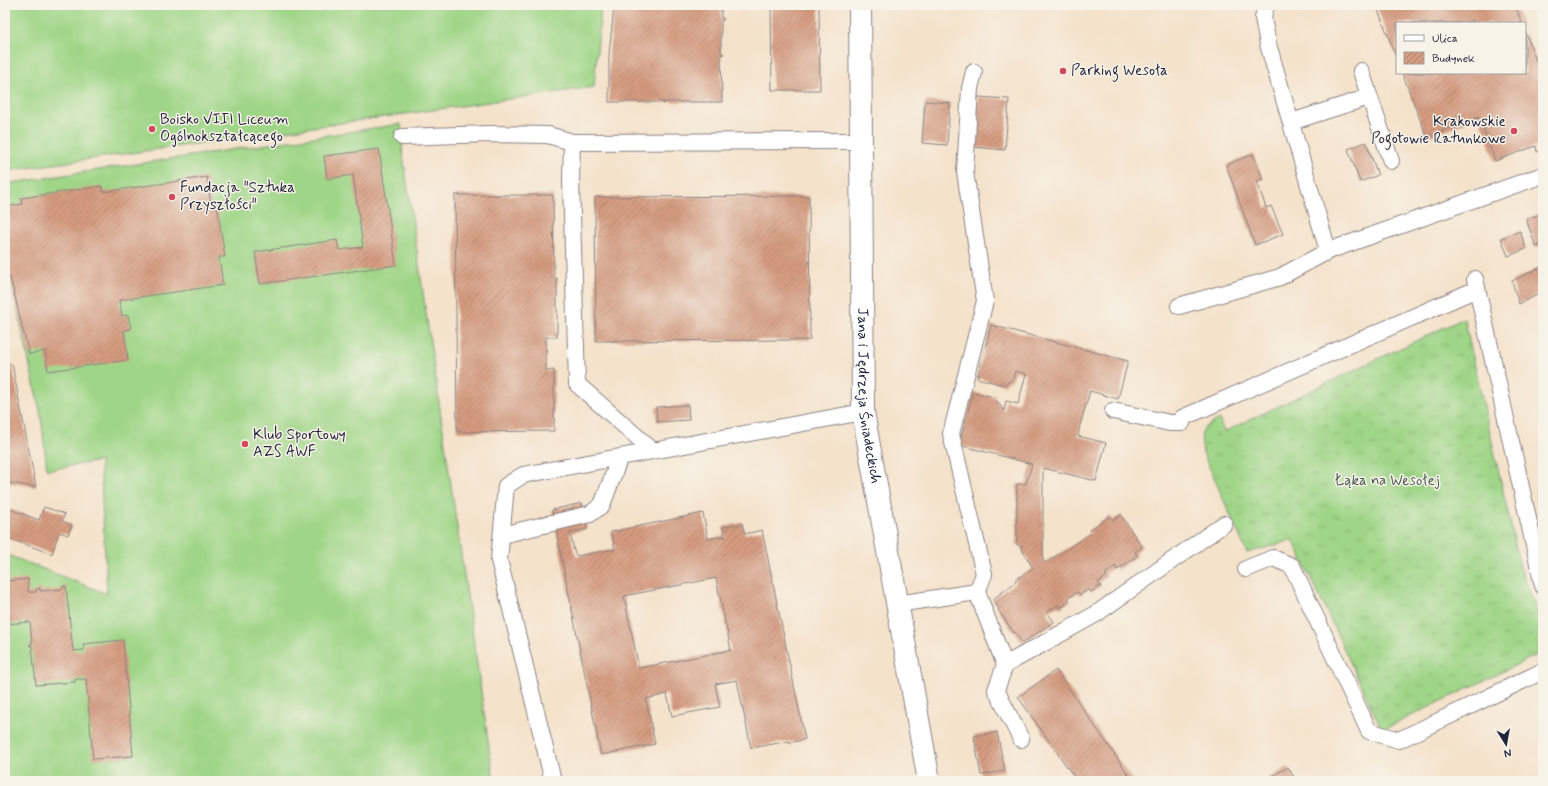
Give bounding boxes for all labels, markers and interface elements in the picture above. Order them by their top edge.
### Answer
legend [1396,22,1526,74]
text: Ulica [1432,31,1458,47]
text: Budynek [1432,51,1475,67]
place label: Parking Wesoła [1071,61,1168,82]
marker: Parking Wesoła [1058,66,1068,76]
place label: Boisko VIII Liceum Ogólnokształcącego [160,110,289,148]
place label: Krakowskie Pogotowie Ratunkowe [1371,112,1506,150]
marker: Boisko VIII Liceum Ogólnokształcącego [147,124,157,134]
marker: Krakowskie Pogotowie Ratunkowe [1509,126,1519,136]
place label: Fundacja "Sztuka Przyszłości" [180,178,295,215]
marker: Fundacja "Sztuka Przyszłości" [167,192,177,202]
street label: Jana i Jędrzeja Śniadeckich [852,308,886,485]
place label: Klub Sportowy AZS AWF [253,425,346,462]
marker: Klub Sportowy AZS AWF [240,439,250,449]
park label: Łąka na Wesołej [1334,471,1440,491]
north arrow [1486,724,1526,764]
text: N [1503,745,1513,760]

